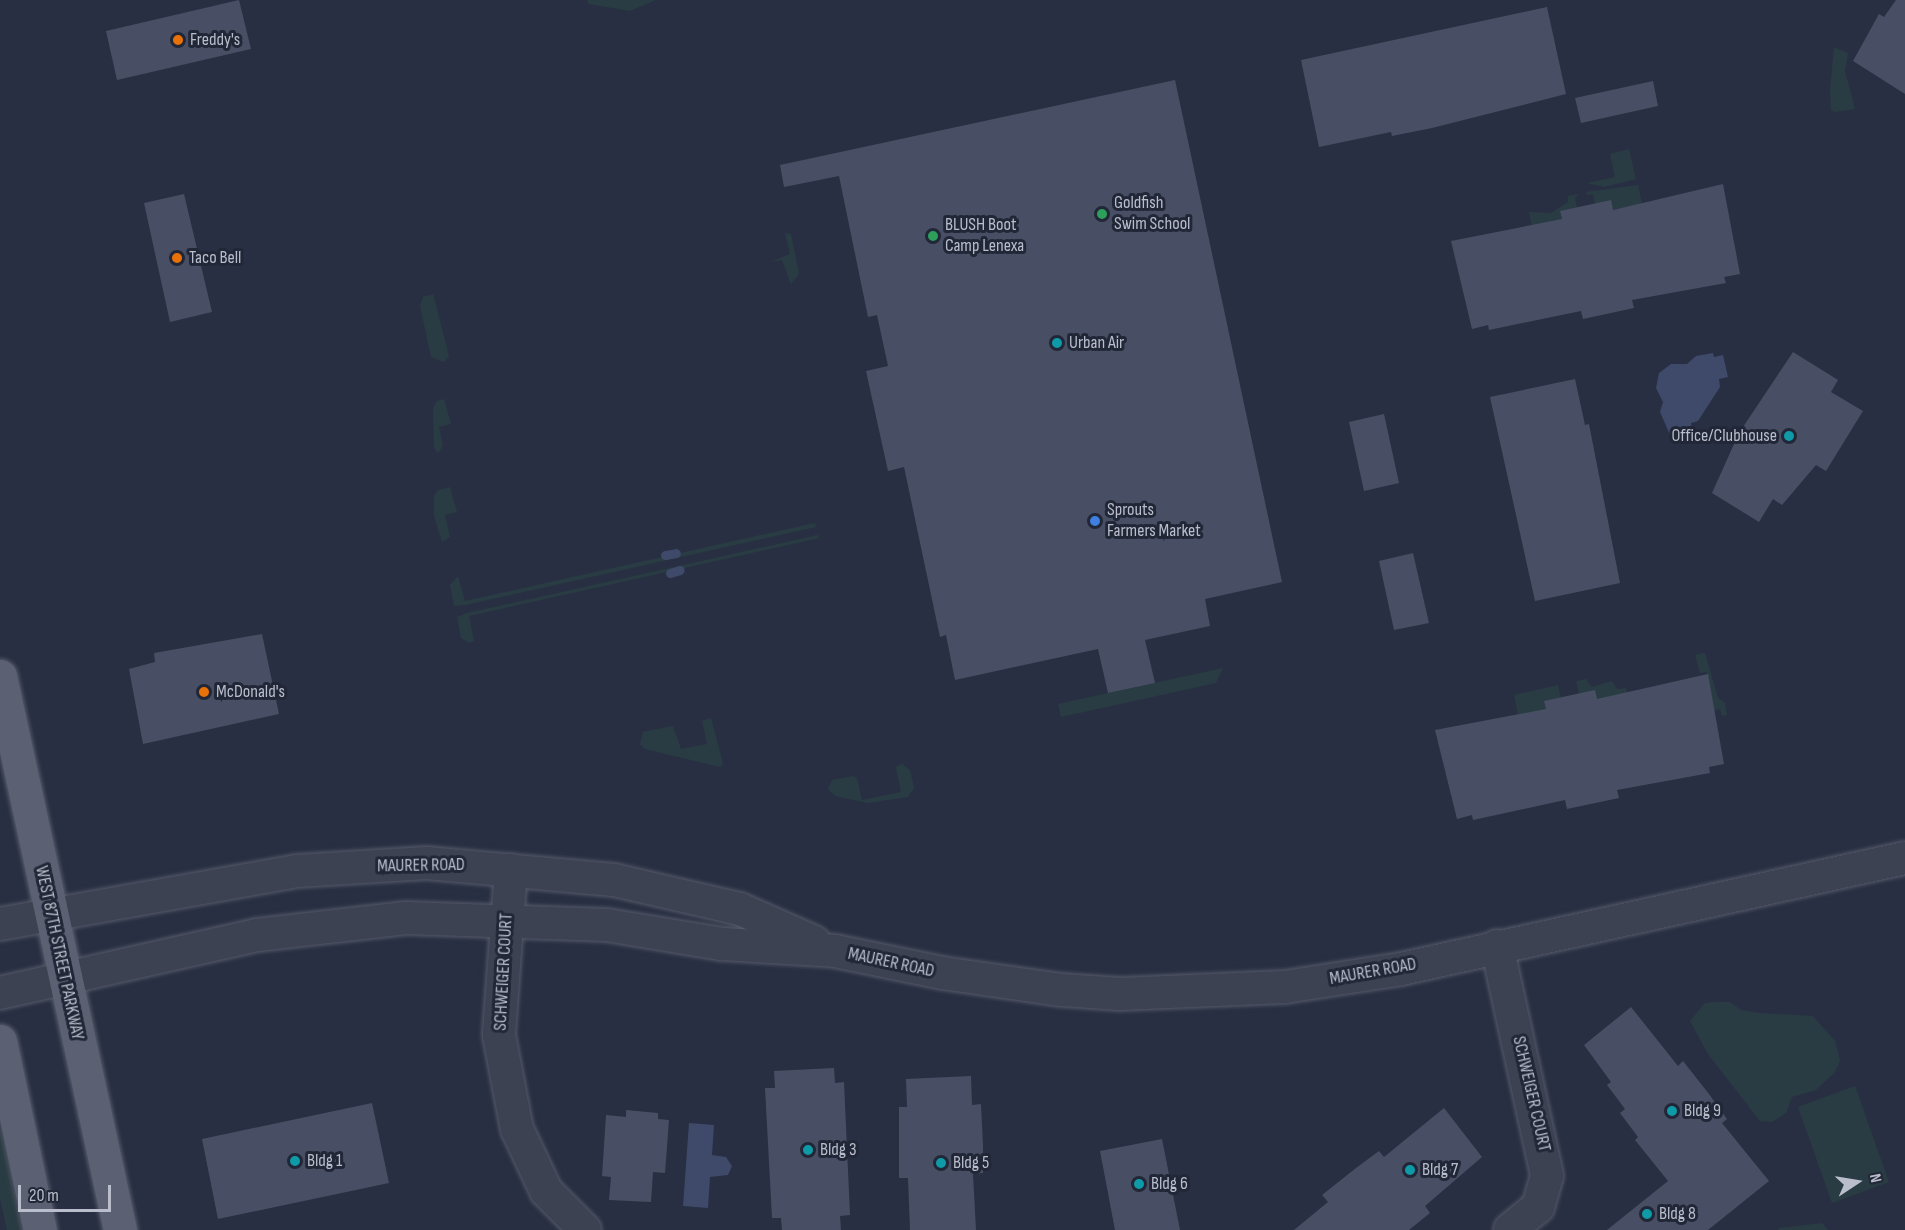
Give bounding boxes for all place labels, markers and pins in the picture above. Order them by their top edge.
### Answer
place label: Freddy's [190,29,240,51]
marker: Freddy's [171,33,185,47]
place label: Goldfish Swim School [1114,193,1190,236]
marker: Goldfish Swim School [1095,207,1109,221]
place label: BLUSH Boot Camp Lenexa [945,215,1024,258]
marker: BLUSH Boot Camp Lenexa [926,229,940,243]
place label: Taco Bell [189,247,241,269]
marker: Taco Bell [170,251,184,265]
place label: Urban Air [1069,332,1124,354]
marker: Urban Air [1050,336,1064,350]
place label: Office/Clubhouse [1671,425,1777,447]
marker: Office/Clubhouse [1782,429,1796,443]
place label: Sprouts Farmers Market [1107,500,1201,542]
marker: Sprouts Farmers Market [1088,514,1102,528]
place label: McDonald's [216,681,285,703]
marker: McDonald's [197,685,211,699]
place label: Bldg 9 [1684,1100,1721,1122]
marker: Bldg 9 [1665,1104,1679,1118]
place label: Bldg 3 [820,1139,856,1161]
marker: Bldg 3 [801,1143,815,1157]
place label: Bldg 1 [307,1150,342,1172]
place label: Bldg 5 [953,1152,989,1174]
marker: Bldg 1 [288,1154,302,1168]
marker: Bldg 5 [934,1156,948,1170]
place label: Bldg 7 [1422,1159,1458,1181]
marker: Bldg 7 [1403,1163,1417,1177]
place label: Bldg 6 [1151,1173,1188,1195]
marker: Bldg 6 [1132,1177,1146,1191]
place label: Bldg 8 [1659,1203,1696,1225]
marker: Bldg 8 [1640,1207,1654,1221]

